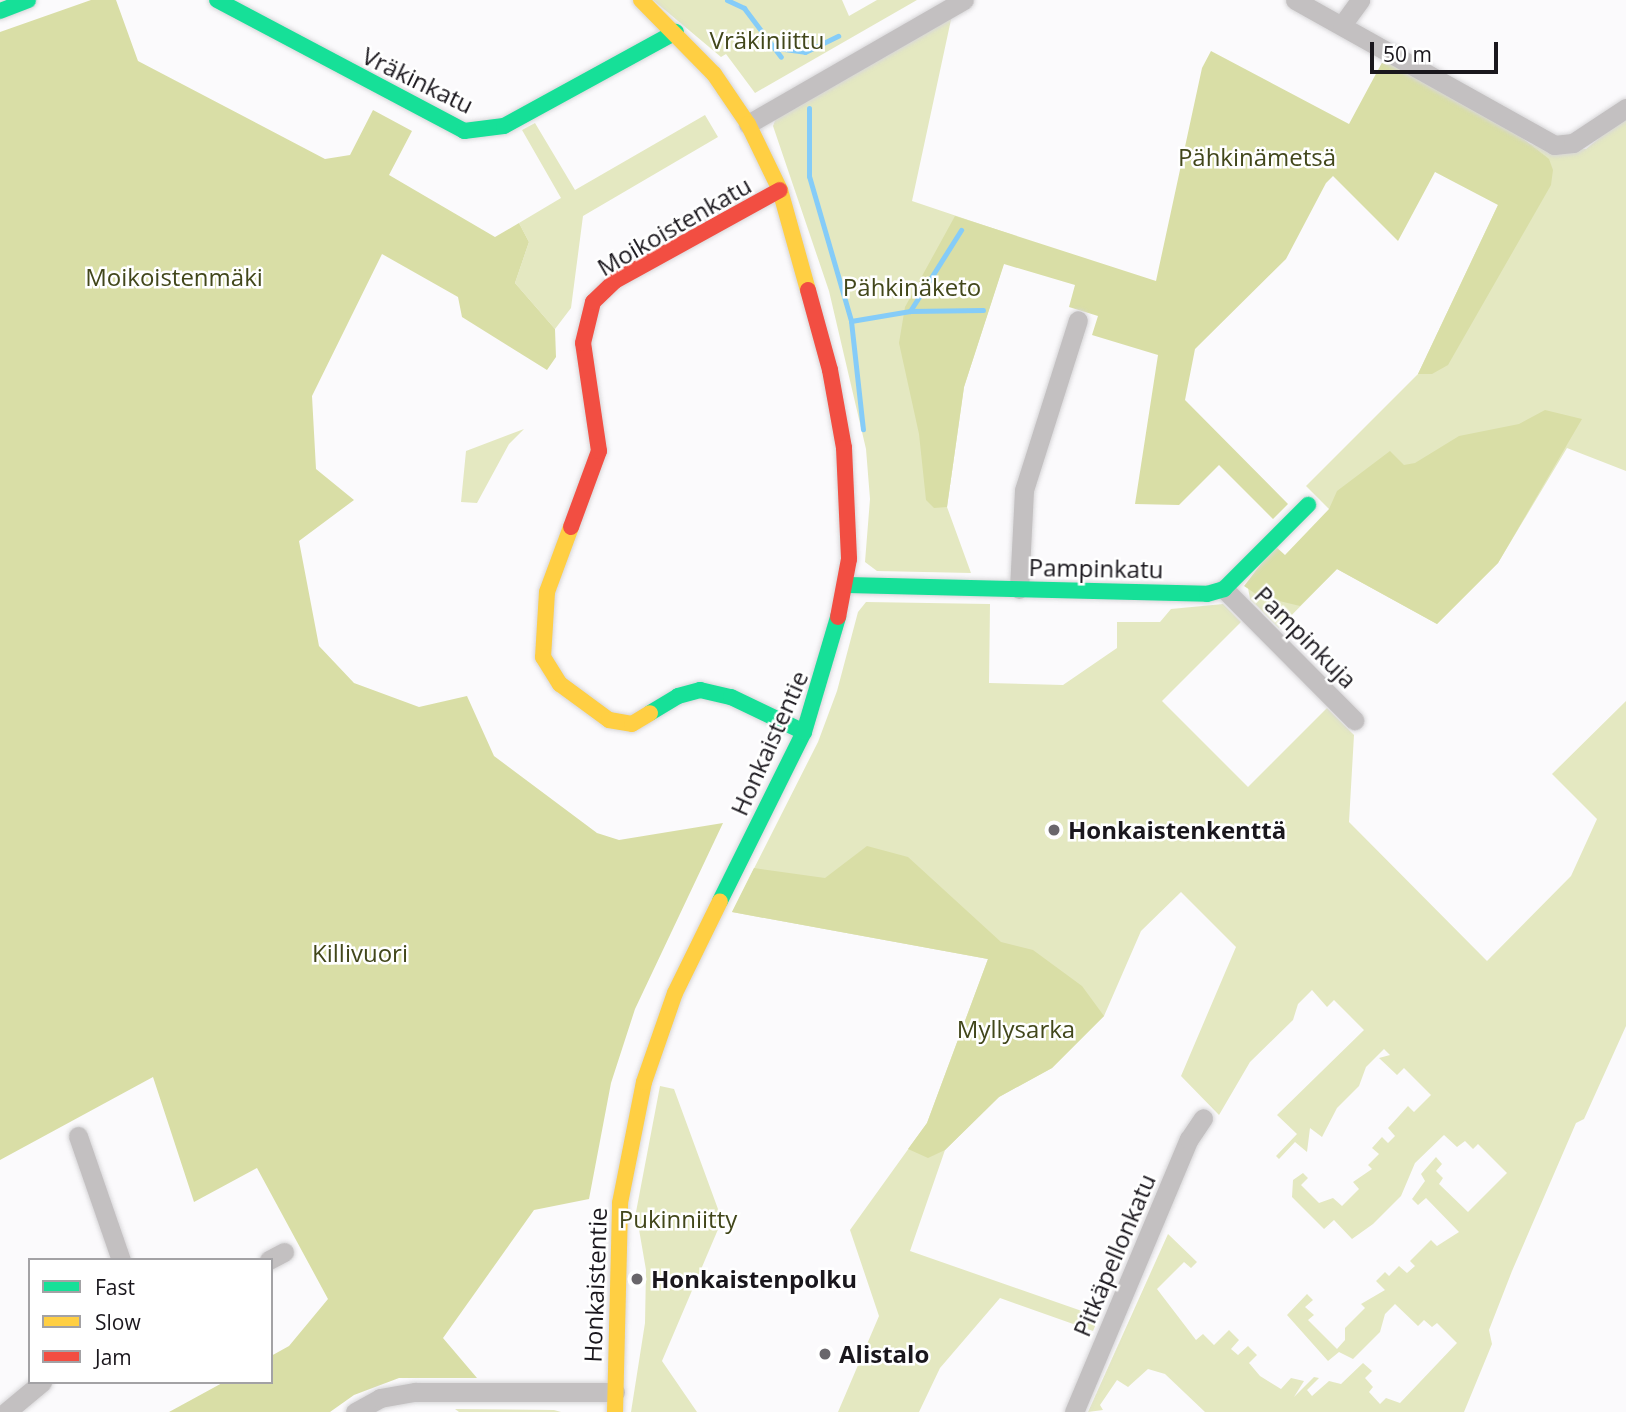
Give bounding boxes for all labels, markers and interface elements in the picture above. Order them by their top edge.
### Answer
park label: Vräkiniittu [710,26,824,54]
scale bar [1374,28,1502,72]
text: 50 m [1383,40,1432,68]
street label: Vräkinkatu [358,41,478,119]
park label: Pähkinämetsä [1178,143,1336,171]
street label: Moikoistenkatu [592,170,756,282]
park label: Moikoistenmäki [85,263,263,291]
park label: Pähkinäketo [843,273,981,301]
street label: Pampinkatu [1028,552,1164,584]
street label: Pampinkuja [1249,580,1363,694]
street label: Honkaistentie [724,666,814,820]
place label: Honkaistenkenttä [1068,816,1286,844]
marker: Honkaistenkenttä [1046,822,1062,838]
park label: Killivuori [312,939,408,967]
park label: Myllysarka [957,1015,1075,1043]
street label: Pitkäpellonkatu [1067,1169,1161,1341]
park label: Pukinniitty [619,1205,737,1233]
street label: Honkaistentie [578,1207,612,1363]
legend [28,1258,273,1384]
place label: Honkaistenpolku [651,1265,857,1293]
marker: Honkaistenpolku [629,1271,645,1287]
text: Fast [95,1273,135,1301]
text: Slow [95,1308,141,1336]
place label: Alistalo [839,1340,929,1368]
text: Jam [95,1343,132,1371]
marker: Alistalo [817,1346,833,1362]

